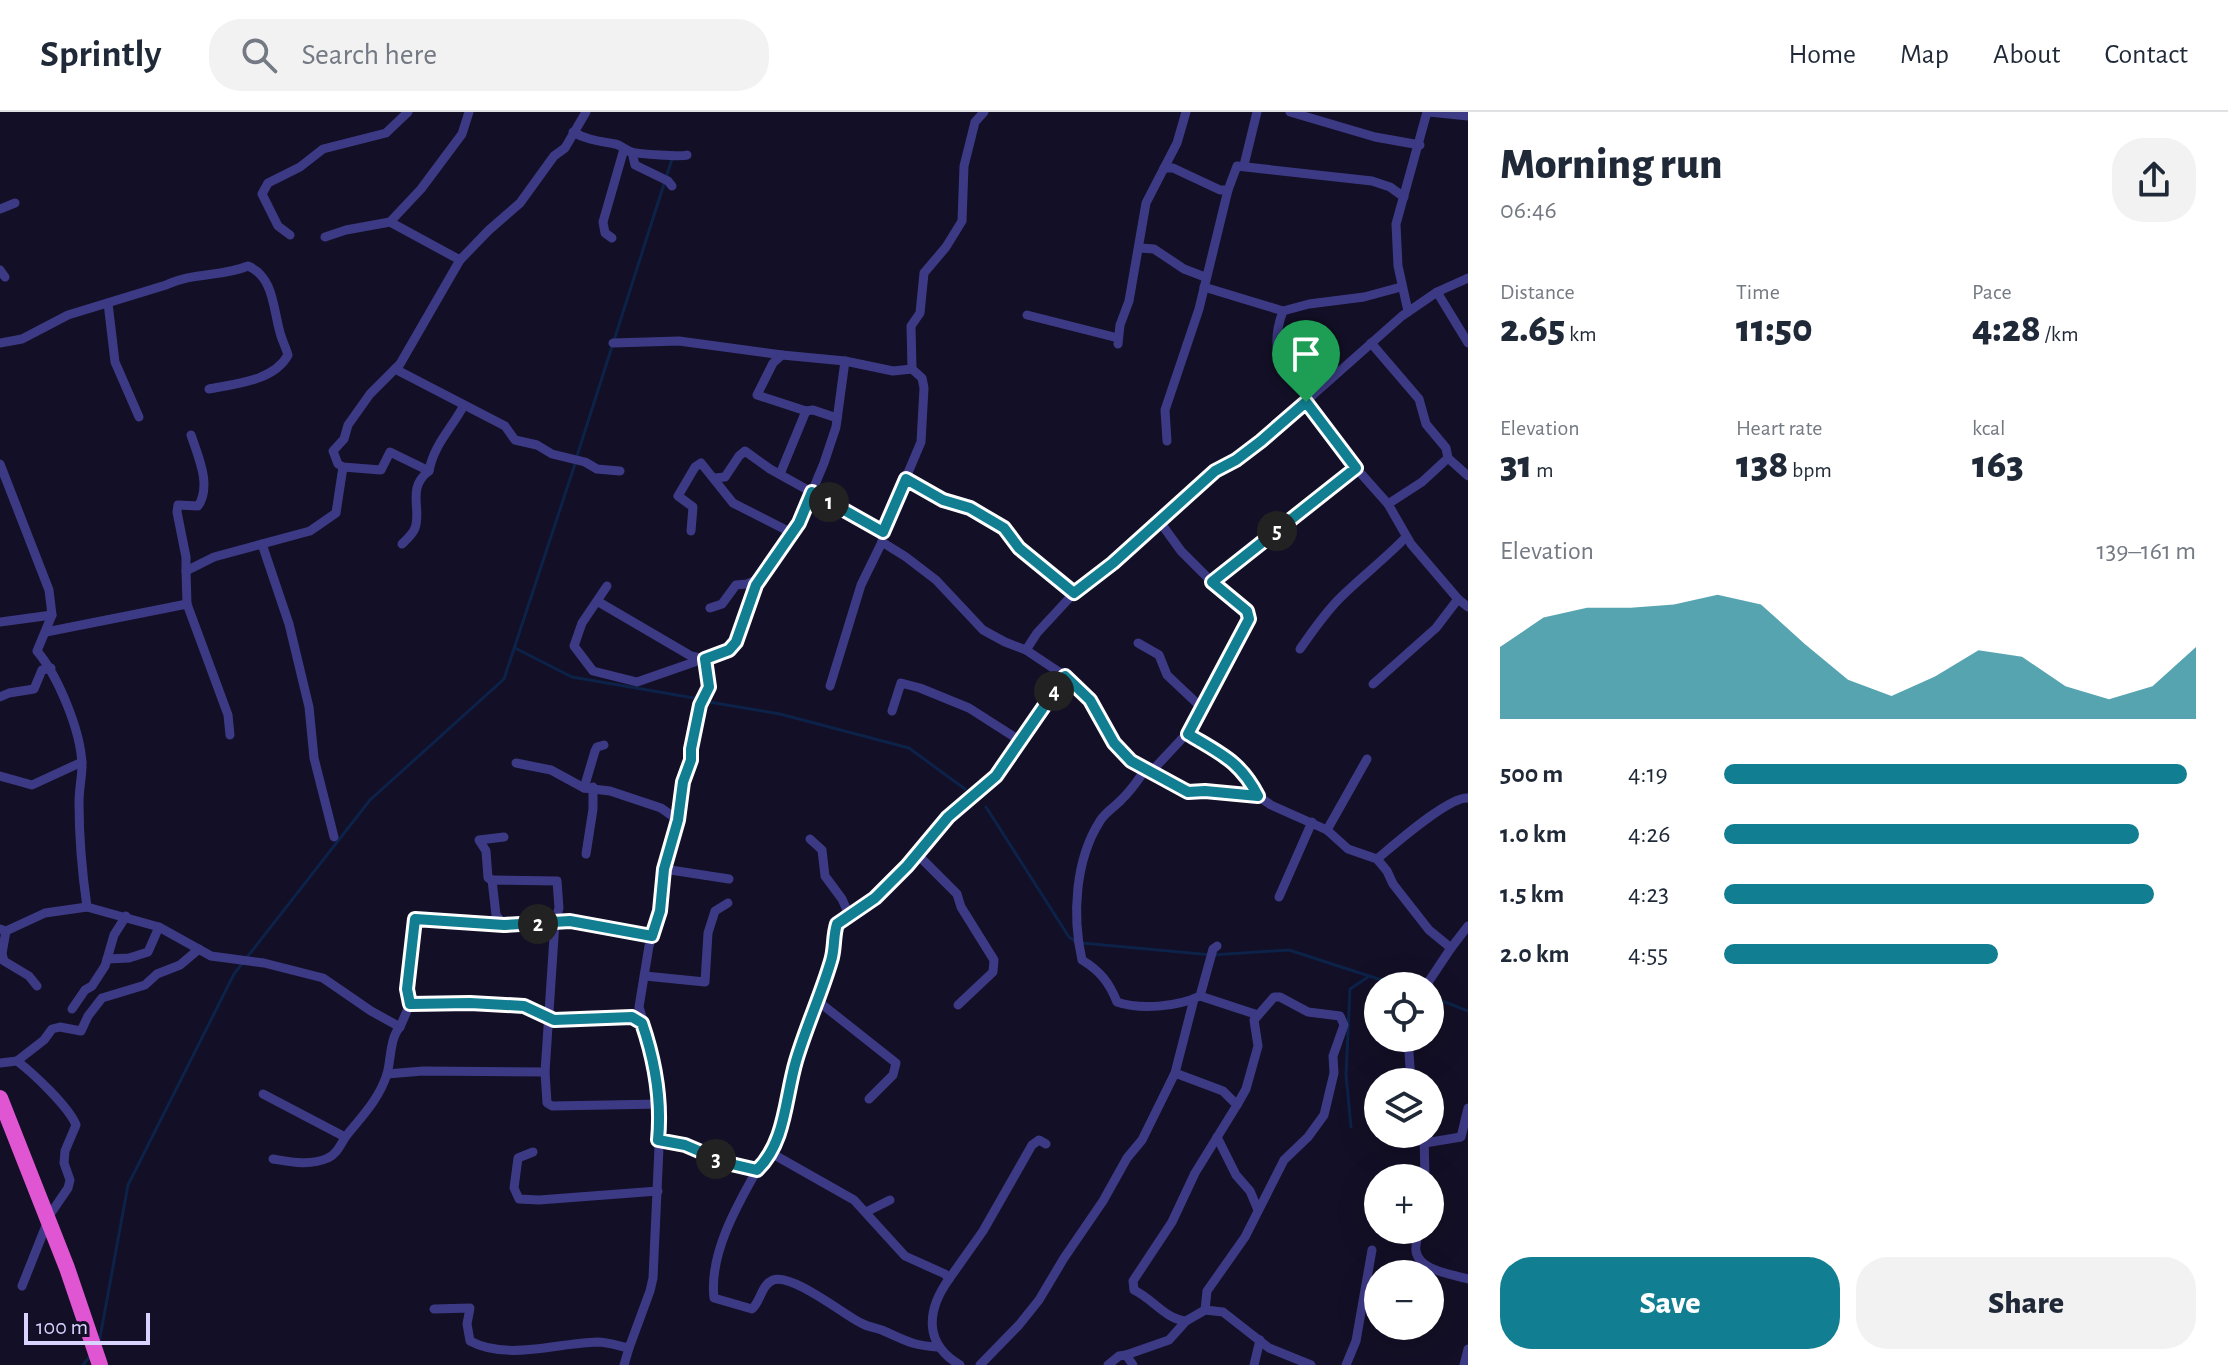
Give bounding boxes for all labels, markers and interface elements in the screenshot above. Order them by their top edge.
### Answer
search box [209,19,769,91]
icon: search [237,33,281,77]
text: Sprintly [40,36,161,74]
text: Search here [301,40,437,70]
text: Home [1789,41,1856,69]
text: Map [1900,41,1949,69]
text: About [1993,41,2061,69]
text: Contact [2105,41,2188,69]
button: share [2112,138,2196,222]
text: Morning run [1500,143,1723,187]
text: 06:46 [1500,197,1557,223]
text: Distance [1500,281,1575,303]
text: Time [1736,281,1780,303]
text: Pace [1972,281,2012,303]
text: 2.65 [1500,309,1565,349]
text: 11:50 [1736,309,1813,349]
text: 4:28 [1972,309,2041,349]
pin [1272,320,1340,402]
text: km [1565,323,1597,345]
text: /km [2041,323,2079,345]
icon: arrive [1284,332,1328,376]
text: Elevation [1500,417,1580,439]
text: Heart rate [1736,417,1822,439]
text: kcal [1972,417,2006,439]
text: 31 [1500,445,1532,485]
text: 138 [1736,445,1788,485]
text: 163 [1972,445,2024,485]
text: m [1532,459,1554,481]
text: bpm [1788,459,1832,481]
pin: 1 [809,482,849,522]
text: 1 [825,491,833,513]
pin: 5 [1257,511,1297,551]
text: 5 [1272,520,1282,542]
text: Elevation [1500,538,1594,564]
text: 139–161 m [2097,538,2196,564]
pin: 4 [1034,671,1074,711]
text: 4 [1048,680,1060,702]
text: 500 m [1500,761,1563,787]
text: 4:19 [1628,761,1668,787]
text: 1.0 km [1500,821,1567,847]
text: 4:26 [1628,821,1671,847]
text: 1.5 km [1500,881,1564,907]
text: 4:23 [1628,881,1669,907]
pin: 2 [518,904,558,944]
text: 2 [533,913,543,935]
text: 2.0 km [1500,941,1570,967]
text: 4:55 [1628,941,1668,967]
map controls [1364,972,1444,1340]
button: locate [1364,972,1444,1052]
button: layers [1364,1068,1444,1148]
pin: 3 [696,1139,736,1179]
text: 3 [711,1148,721,1170]
button: + [1364,1164,1444,1244]
button: Save [1500,1257,1840,1349]
button: Share [1856,1257,2196,1349]
button: − [1364,1260,1444,1340]
scale bar [24,1309,150,1345]
text: 100 m [36,1316,88,1338]

